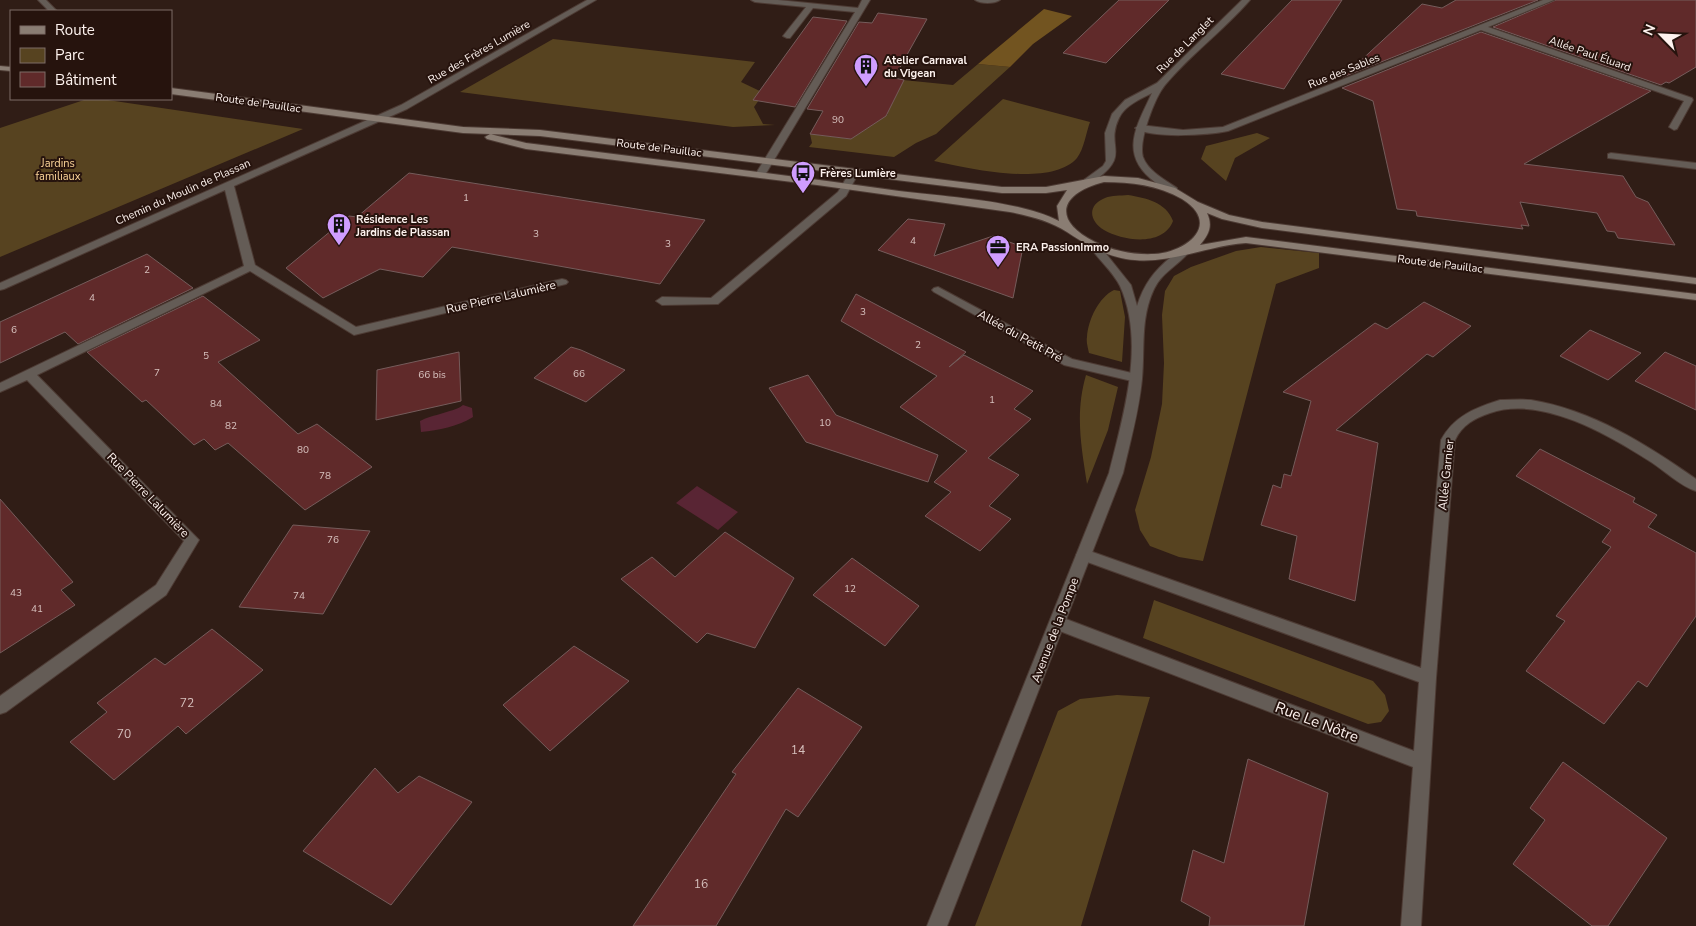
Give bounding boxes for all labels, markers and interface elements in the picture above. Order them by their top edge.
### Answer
legend [10,10,172,100]
north arrow [1636,10,1686,60]
street label: Rue de Langlet [1153,13,1217,77]
street label: Rue des Frères Lumière [425,17,533,87]
text: Route [55,20,95,40]
text: N [1639,21,1660,39]
street label: Allée Paul Éluard [1547,32,1633,75]
text: Parc [55,45,84,65]
street label: Rue des Sables [1306,50,1382,92]
building icon: Atelier Carnaval du Vigean [853,53,879,87]
place label: Atelier Carnaval du Vigean [884,53,967,81]
text: Bâtiment [55,70,117,90]
street label: Route de Pauillac [214,90,302,116]
house number: 90 [832,113,844,127]
street label: Route de Pauillac [616,135,702,161]
street label: Chemin du Moulin de Plassan [113,155,253,229]
park label: Jardins familiaux [36,156,81,184]
bus stop icon: Frères Lumière [790,160,816,194]
place label: Frères Lumière [820,166,896,181]
house number: 1 [463,191,469,205]
building icon: Résidence Les Jardins de Plassan [326,212,352,246]
place label: Résidence Les Jardins de Plassan [355,212,450,240]
house number: 3 [533,227,539,241]
house number: 4 [910,234,916,248]
office icon: ERA PassionImmo [985,234,1011,268]
house number: 3 [665,237,671,251]
place label: ERA PassionImmo [1016,240,1109,255]
street label: Route de Pauillac [1397,251,1483,277]
house number: 2 [144,263,150,277]
street label: Rue Pierre Lalumière [445,277,557,317]
house number: 4 [89,291,95,305]
house number: 3 [860,305,866,319]
street label: Allée du Petit Pré [975,306,1065,366]
house number: 6 [11,323,17,337]
house number: 2 [915,338,921,352]
house number: 5 [203,349,209,363]
house number: 7 [154,366,160,380]
house number: 66 [573,367,585,381]
house number: 66 bis [418,368,446,382]
house number: 1 [989,393,995,407]
house number: 84 [210,397,222,411]
house number: 10 [819,416,831,430]
house number: 82 [225,419,237,433]
street label: Allée Garnier [1434,438,1458,511]
house number: 80 [297,443,309,457]
street label: Rue Pierre Lalumière [103,449,193,541]
house number: 78 [319,469,331,483]
house number: 76 [327,533,339,547]
street label: Avenue de la Pompe [1028,575,1082,685]
house number: 12 [844,582,856,596]
house number: 43 [10,586,22,600]
house number: 74 [293,589,305,603]
house number: 41 [31,602,43,616]
house number: 72 [180,695,194,711]
street label: Rue Le Nôtre [1272,697,1362,747]
house number: 70 [117,726,131,742]
house number: 14 [791,742,805,758]
house number: 16 [694,876,708,892]

